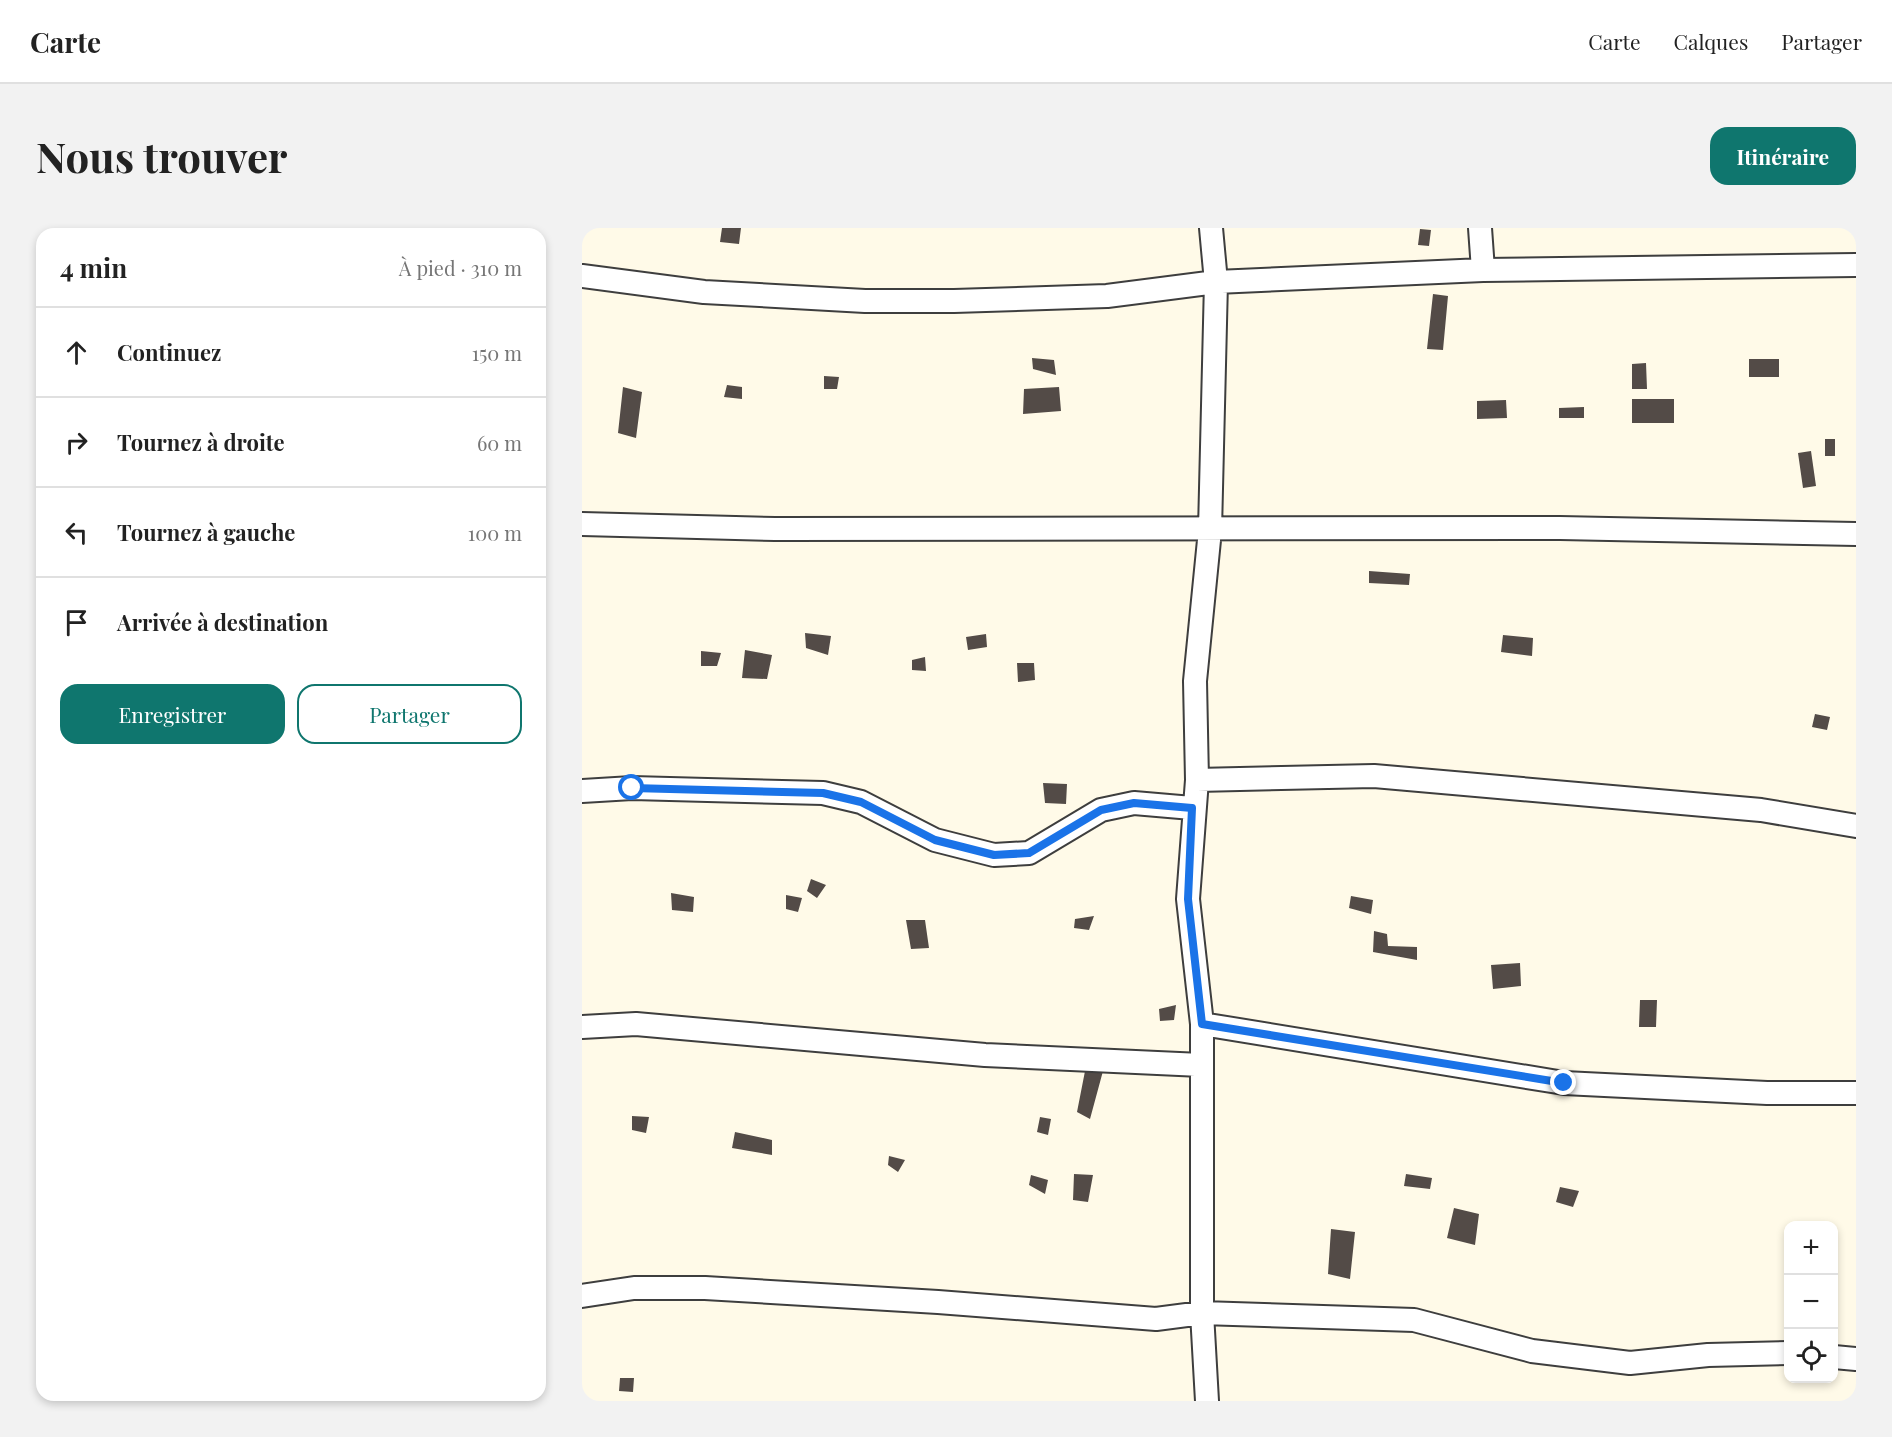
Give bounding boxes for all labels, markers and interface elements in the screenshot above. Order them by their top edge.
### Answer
text: Carte [30,23,101,60]
text: Carte [1588,27,1641,55]
text: Calques [1674,27,1748,55]
text: Partager [1781,27,1862,55]
button: Itinéraire [1710,127,1856,185]
text: Nous trouver [36,128,287,184]
text: 4 min [60,250,127,285]
text: À pied · 310 m [399,254,522,281]
icon: ahead [60,336,93,369]
text: Continuez [117,337,221,367]
text: 150 m [472,339,522,366]
icon: right [60,426,93,459]
text: Tournez à droite [117,427,285,457]
text: 60 m [477,429,522,456]
icon: left [60,516,93,549]
text: Tournez à gauche [117,517,295,547]
text: 100 m [468,519,522,546]
icon: arrive [60,606,93,639]
text: Arrivée à destination [117,607,328,637]
button: Enregistrer [60,684,285,744]
button: Partager [297,684,522,744]
route start [618,774,644,800]
route end [1550,1069,1576,1095]
map controls [1784,1221,1838,1383]
button: + [1784,1221,1838,1275]
button: − [1784,1275,1838,1329]
button: locate [1784,1329,1838,1383]

